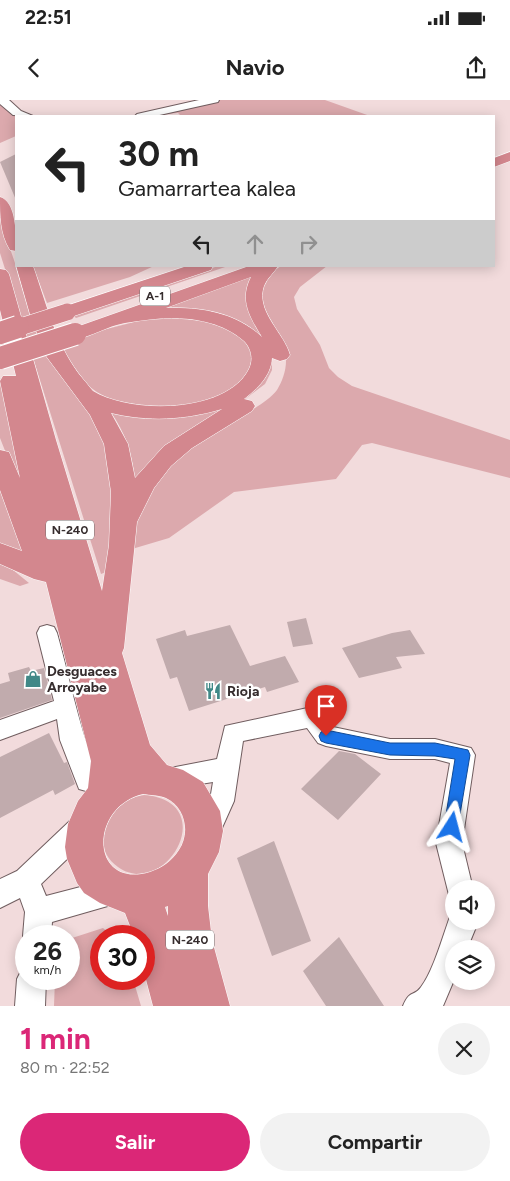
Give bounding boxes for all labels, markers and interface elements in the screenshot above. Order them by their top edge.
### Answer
text: 22:51 [25,6,72,29]
icon: back [20,54,48,82]
text: Navio [225,54,285,81]
icon: share [462,54,490,82]
text: 30 m [118,133,199,175]
icon: left [35,135,100,200]
text: Gamarrartea kalea [118,175,296,202]
icon: left [188,230,216,258]
icon: ahead [241,230,269,258]
icon: right [294,230,322,258]
road number: A-1 [140,287,170,306]
road number: N-240 [46,520,94,540]
place label: Desguaces Arroyabe [47,663,117,696]
shop icon: Desguaces Arroyabe [23,669,43,689]
restaurant icon: Rioja [203,681,223,701]
place label: Rioja [227,683,259,700]
pin [305,685,347,736]
icon: arrive [312,692,340,720]
position arrow [425,800,477,852]
map controls [445,880,495,990]
button: sound [445,880,495,930]
speed limit sign: 30 [90,925,155,990]
road number: N-240 [166,930,214,950]
text: 26 [33,936,62,966]
button: layers [445,940,495,990]
text: km/h [34,963,61,977]
text: 1 min [20,1020,91,1057]
button: close [438,1023,490,1075]
text: 80 m · 22:52 [20,1058,110,1077]
button: Salir [20,1113,250,1171]
button: Compartir [260,1113,490,1171]

